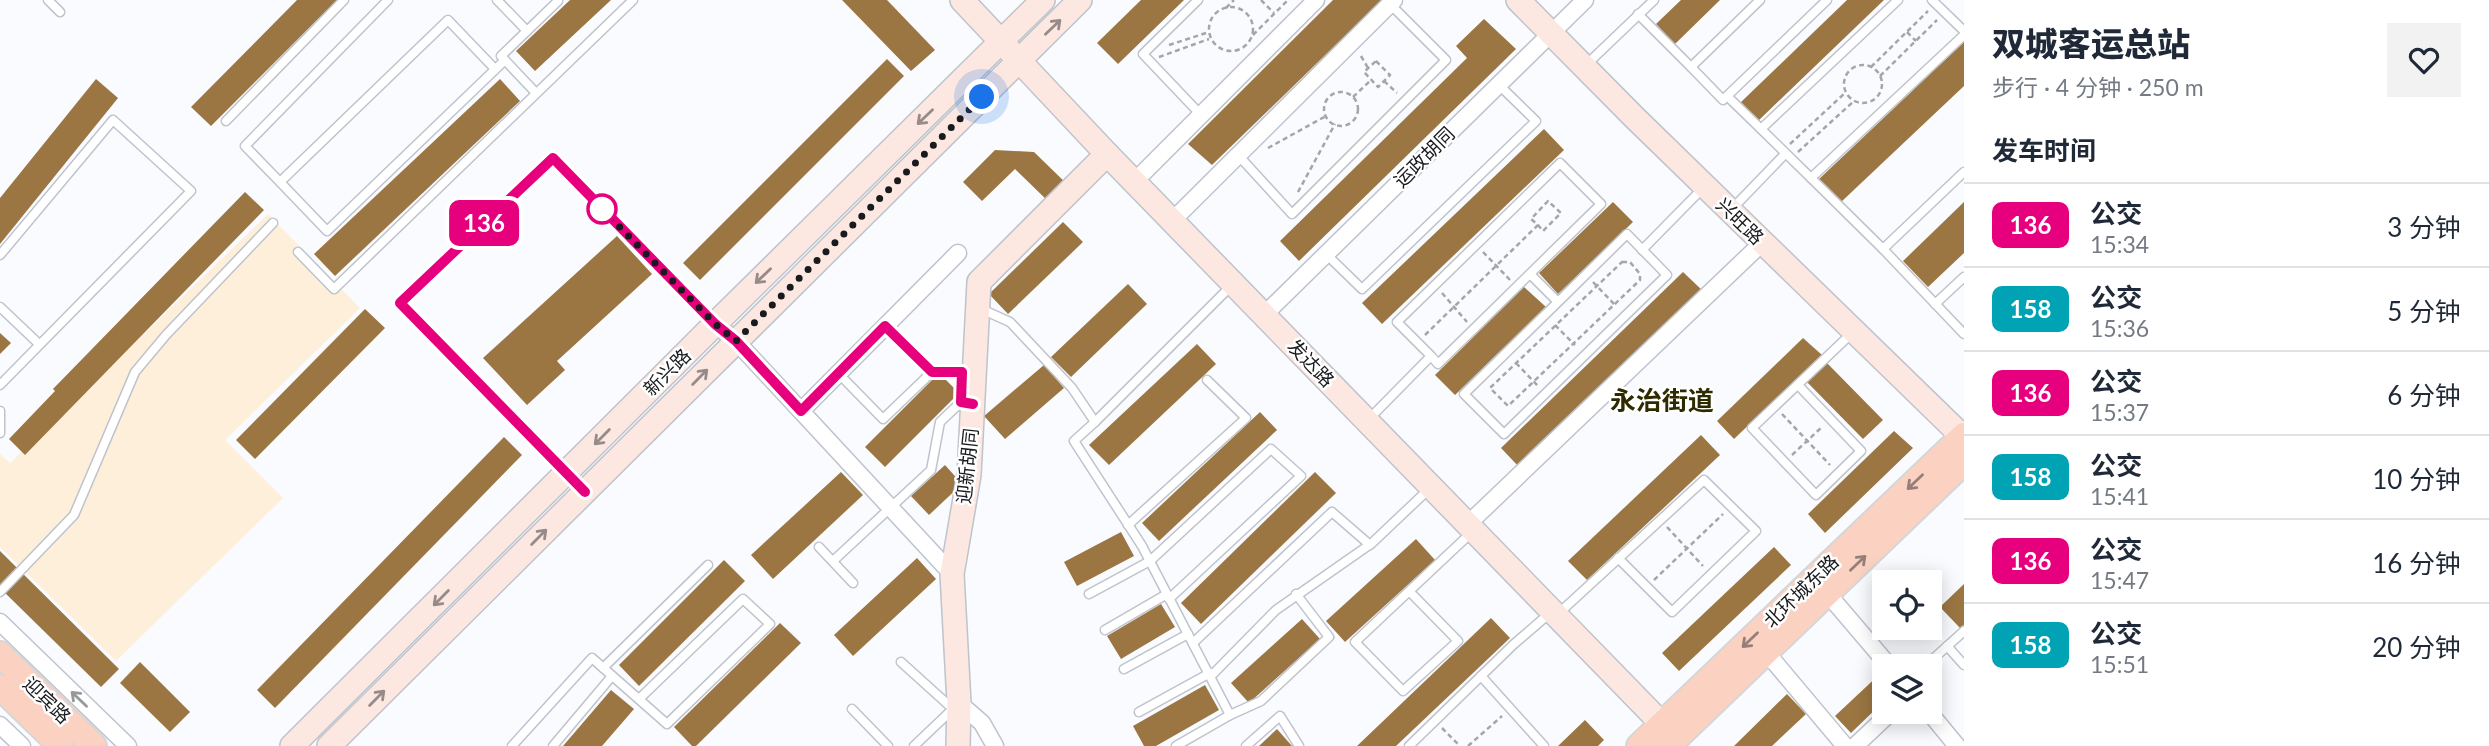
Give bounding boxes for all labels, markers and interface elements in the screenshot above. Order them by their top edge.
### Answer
one-way arrow [1044,19,1061,36]
text: 双城客运总站 [1992,23,2190,63]
button: heart [2387,23,2461,97]
text: 步行 · 4 分钟 · 250 m [1992,73,2204,101]
your location [964,79,999,114]
one-way arrow [917,108,934,125]
street label: 运政胡同 [1389,122,1459,192]
text: 发车时间 [1992,134,2096,166]
street label: 兴旺路 [1712,193,1769,249]
unlabelled marker [587,194,617,224]
text: 公交 [2090,197,2142,229]
line badge: 136 [444,200,524,246]
text: 136 [463,208,505,237]
text: 136 [2010,210,2051,239]
text: 3 分钟 [2387,211,2461,243]
text: 15:34 [2090,230,2149,258]
one-way arrow [755,268,772,285]
text: 公交 [2090,281,2142,313]
text: 158 [2010,294,2051,323]
text: 5 分钟 [2387,295,2461,327]
text: 15:36 [2090,314,2149,342]
street label: 发达路 [1283,334,1339,391]
street label: 新兴路 [638,343,695,400]
text: 公交 [2090,365,2142,397]
one-way arrow [691,369,708,386]
text: 136 [2010,378,2051,407]
text: 6 分钟 [2387,379,2461,411]
district label: 永治街道 [1610,384,1714,416]
text: 15:37 [2090,398,2149,426]
street label: 迎新胡同 [951,427,982,505]
one-way arrow [593,428,610,445]
text: 公交 [2090,449,2142,481]
text: 158 [2010,462,2051,491]
text: 10 分钟 [2372,463,2461,495]
one-way arrow [1906,474,1923,491]
text: 15:41 [2090,482,2149,510]
one-way arrow [530,529,547,546]
text: 公交 [2090,533,2142,565]
text: 136 [2010,546,2051,575]
text: 16 分钟 [2372,547,2461,579]
street label: 北环城东路 [1758,549,1843,632]
one-way arrow [1850,554,1867,571]
text: 15:47 [2090,566,2149,594]
map controls [1872,570,1942,724]
button: locate [1872,570,1942,640]
one-way arrow [432,589,449,606]
text: 公交 [2090,617,2142,649]
text: 158 [2010,630,2051,659]
one-way arrow [1742,631,1759,648]
text: 20 分钟 [2372,631,2461,663]
text: 15:51 [2090,650,2149,678]
button: layers [1872,654,1942,724]
street label: 迎宾路 [19,672,76,728]
one-way arrow [369,689,386,706]
one-way arrow [71,690,88,707]

